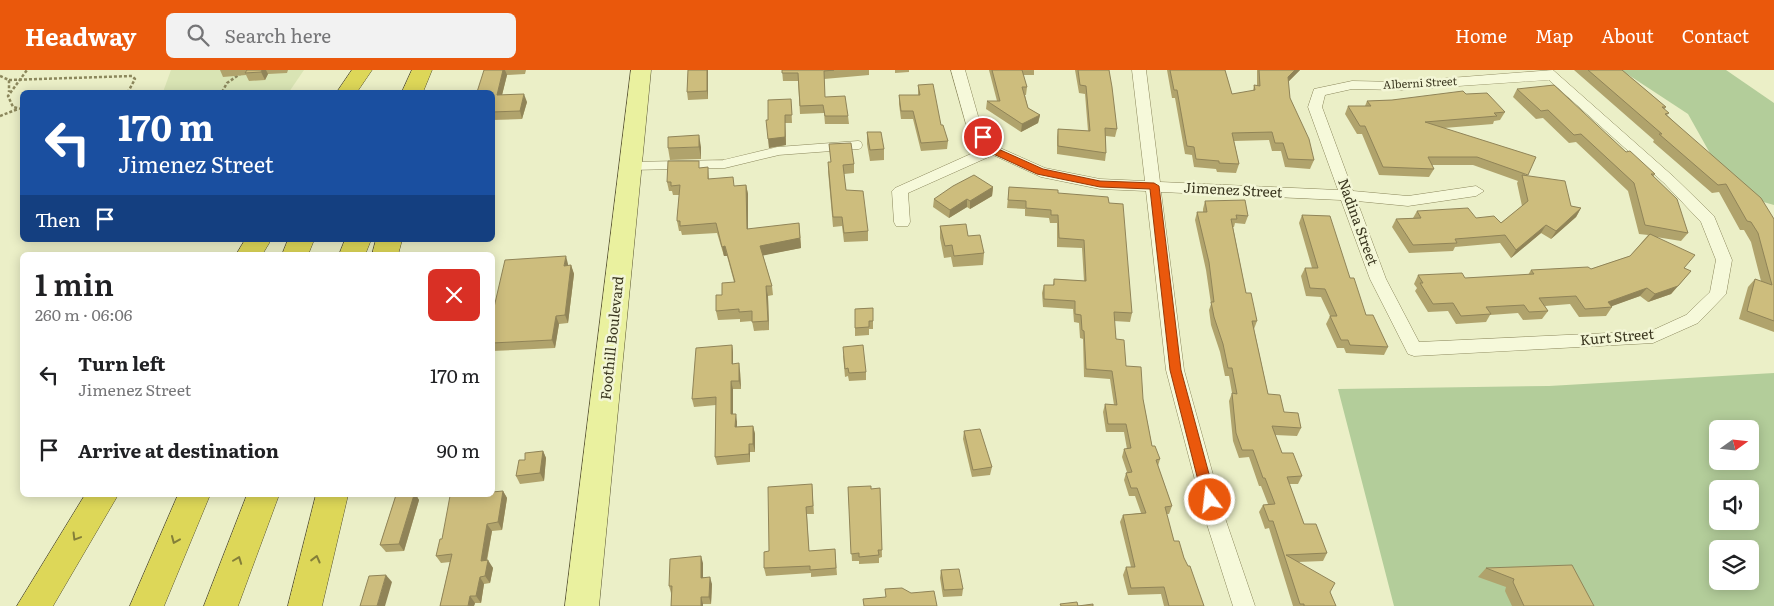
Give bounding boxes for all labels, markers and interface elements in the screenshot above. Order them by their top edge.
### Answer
search box [166,13,516,58]
text: Headway [25,18,136,53]
icon: search [184,21,212,49]
text: Search here [224,21,331,49]
text: Home [1455,22,1507,49]
text: Map [1535,22,1573,49]
text: About [1601,22,1654,49]
text: Contact [1682,22,1749,49]
street label: Alberni Street [1383,72,1458,92]
text: 170 m [118,100,214,152]
icon: left [35,110,100,175]
pin [962,116,1004,158]
icon: arrive [969,123,997,151]
text: Jimenez Street [118,147,274,180]
street label: Nadina Street [1334,175,1384,268]
street label: Jimenez Street [1183,176,1283,202]
text: Then [35,205,81,233]
icon: arrive [91,205,119,233]
text: 1 min [35,261,114,305]
button: close [428,269,480,321]
street label: Foothill Boulevard [595,275,627,401]
text: 260 m · 06:06 [35,302,132,326]
street label: Kurt Street [1579,323,1655,349]
text: Turn left [78,349,165,377]
icon: left [35,361,63,389]
text: 170 m [430,361,480,389]
text: Jimenez Street [78,377,191,401]
north arrow [1709,420,1759,470]
map controls [1709,420,1759,590]
icon: arrive [35,436,63,464]
text: Arrive at destination [78,436,279,464]
text: 90 m [437,436,480,464]
position arrow [1183,473,1235,525]
button: sound [1709,480,1759,530]
one-way arrow [73,531,83,540]
one-way arrow [170,535,181,544]
button: layers [1709,540,1759,590]
one-way arrow [310,554,321,563]
one-way arrow [232,557,242,565]

